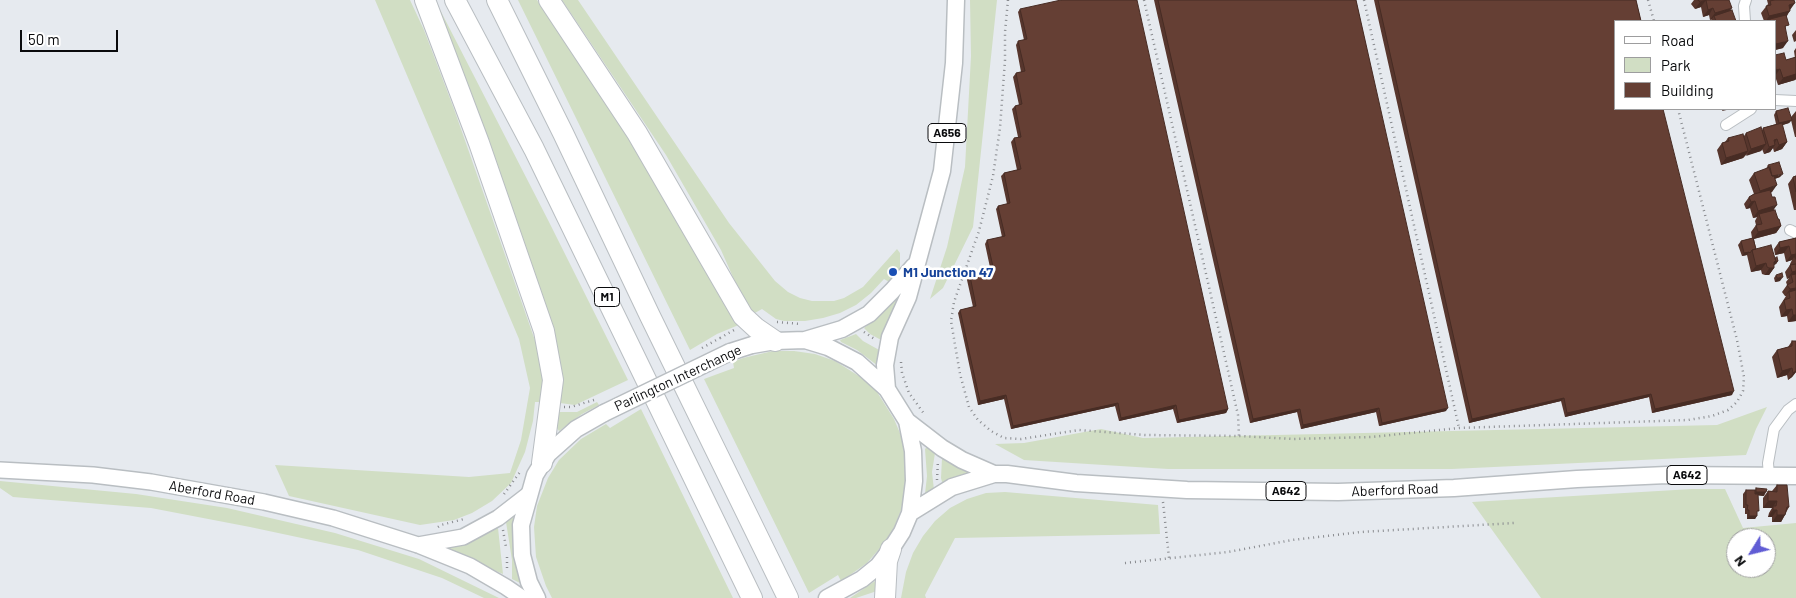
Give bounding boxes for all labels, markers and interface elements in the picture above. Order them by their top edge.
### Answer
scale bar [22,20,120,52]
legend [1614,20,1776,110]
text: 50 m [28,30,60,48]
text: Road [1661,31,1694,49]
text: Park [1661,56,1690,74]
text: Building [1661,81,1714,99]
road number: A656 [928,124,966,142]
place label: M1 Junction 47 [903,264,993,280]
marker: M1 Junction 47 [887,266,899,278]
road number: M1 [594,288,620,306]
street label: Parlington Interchange [612,341,744,415]
road number: A642 [1667,466,1707,484]
street label: Aberford Road [168,477,256,509]
street label: Aberford Road [1351,480,1439,500]
road number: A642 [1266,482,1306,501]
north arrow [1726,528,1776,578]
text: N [1730,553,1749,570]

